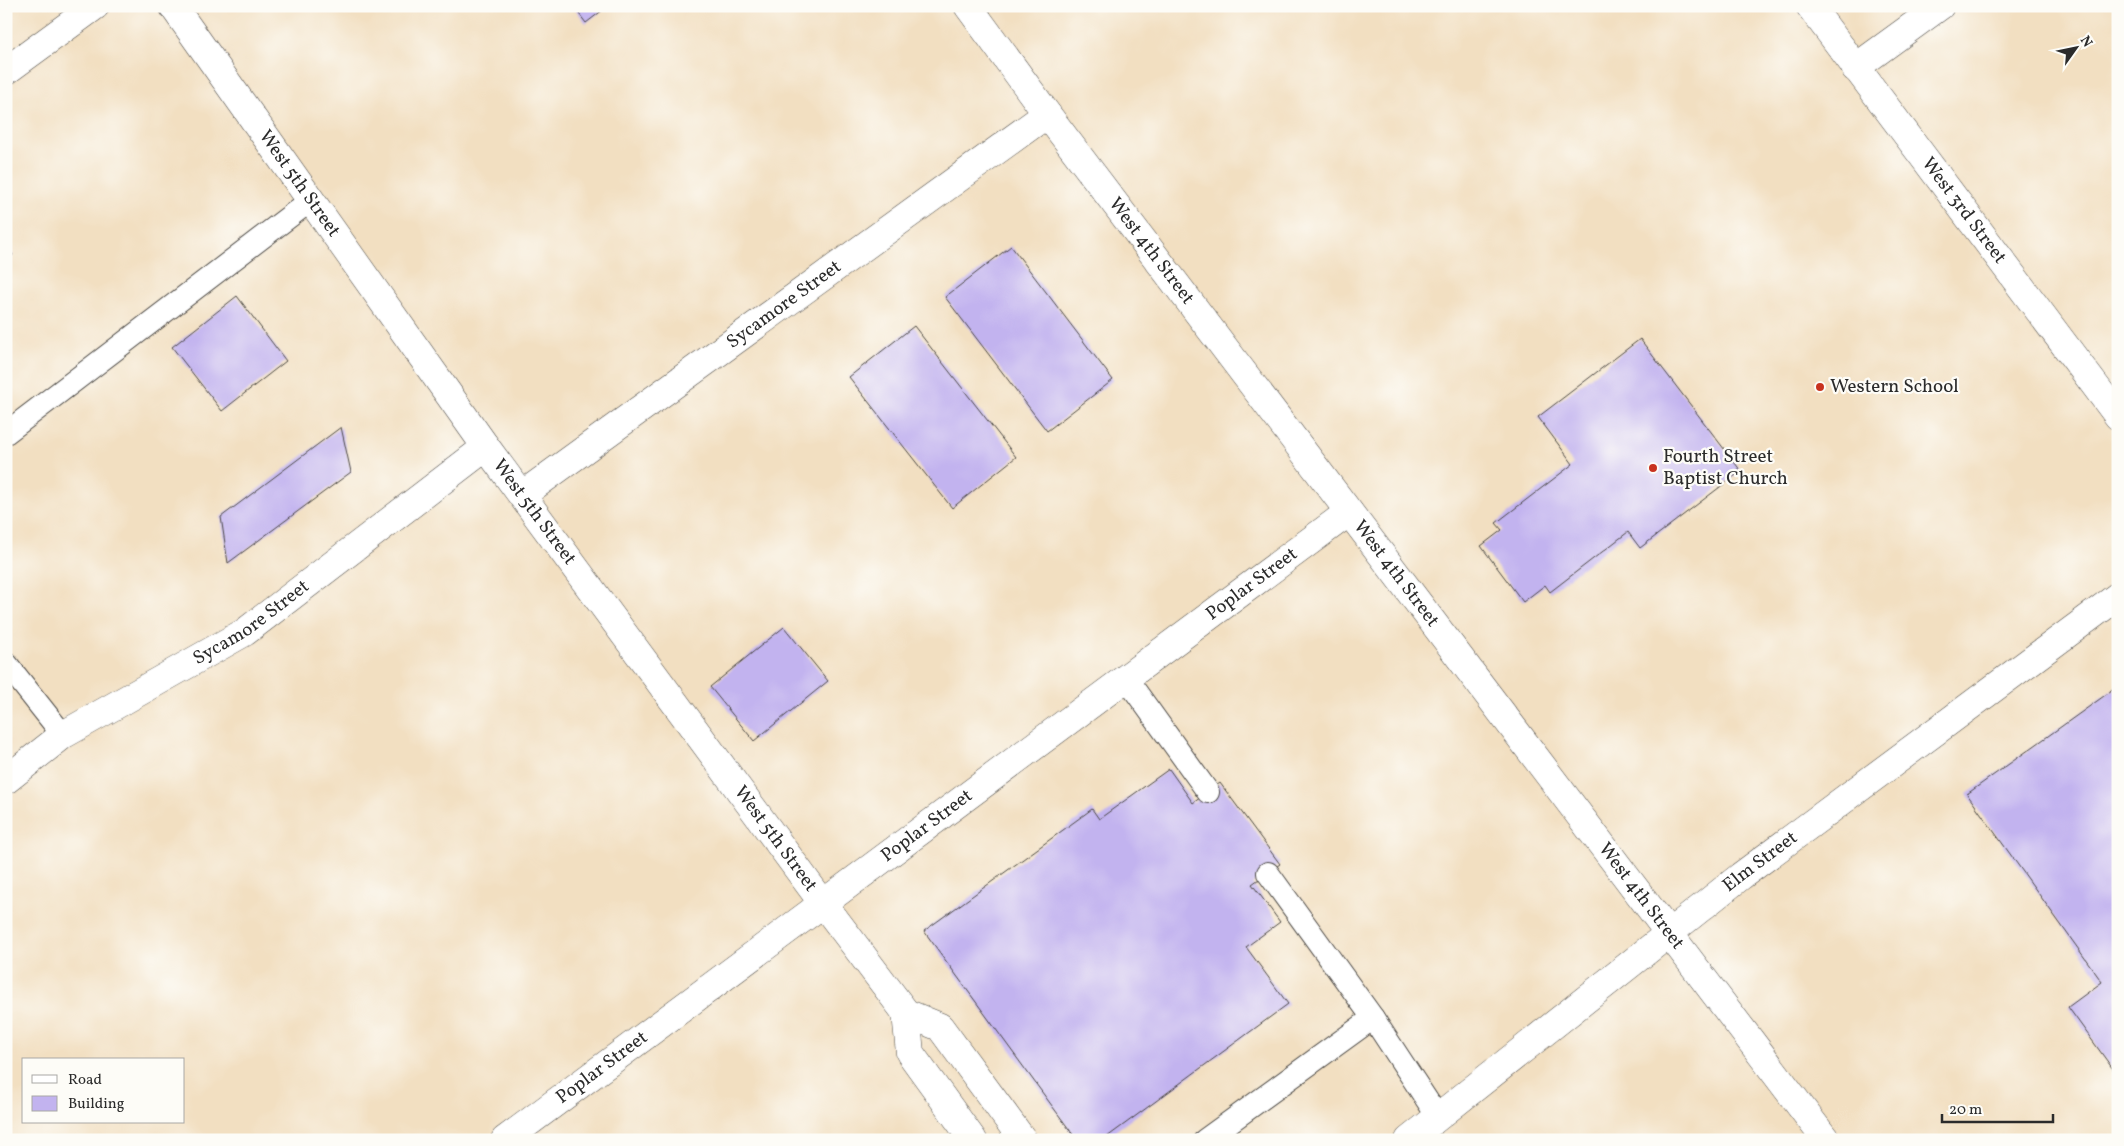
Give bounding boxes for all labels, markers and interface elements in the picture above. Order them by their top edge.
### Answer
north arrow [2052,22,2102,72]
text: N [2075,32,2096,51]
street label: West 5th Street [252,125,346,243]
street label: West 3rd Street [1915,152,2013,270]
street label: West 4th Street [1102,192,1200,310]
street label: Sycamore Street [721,254,847,355]
place label: Western School [1830,374,1959,400]
marker: Western School [1814,381,1826,393]
place label: Fourth Street Baptist Church [1663,444,1788,492]
street label: West 5th Street [486,454,582,571]
marker: Fourth Street Baptist Church [1647,462,1659,474]
street label: West 4th Street [1347,515,1445,633]
street label: Poplar Street [1201,541,1303,627]
street label: Sycamore Street [188,574,315,672]
street label: West 5th Street [728,781,823,898]
street label: Poplar Street [876,783,978,869]
street label: Elm Street [1717,825,1803,899]
street label: West 4th Street [1592,837,1690,955]
street label: Poplar Street [551,1025,654,1111]
legend [22,1058,185,1124]
text: Road [68,1070,102,1091]
scale bar [1942,1091,2053,1123]
text: Building [68,1094,125,1115]
text: 20 m [1949,1100,1982,1121]

